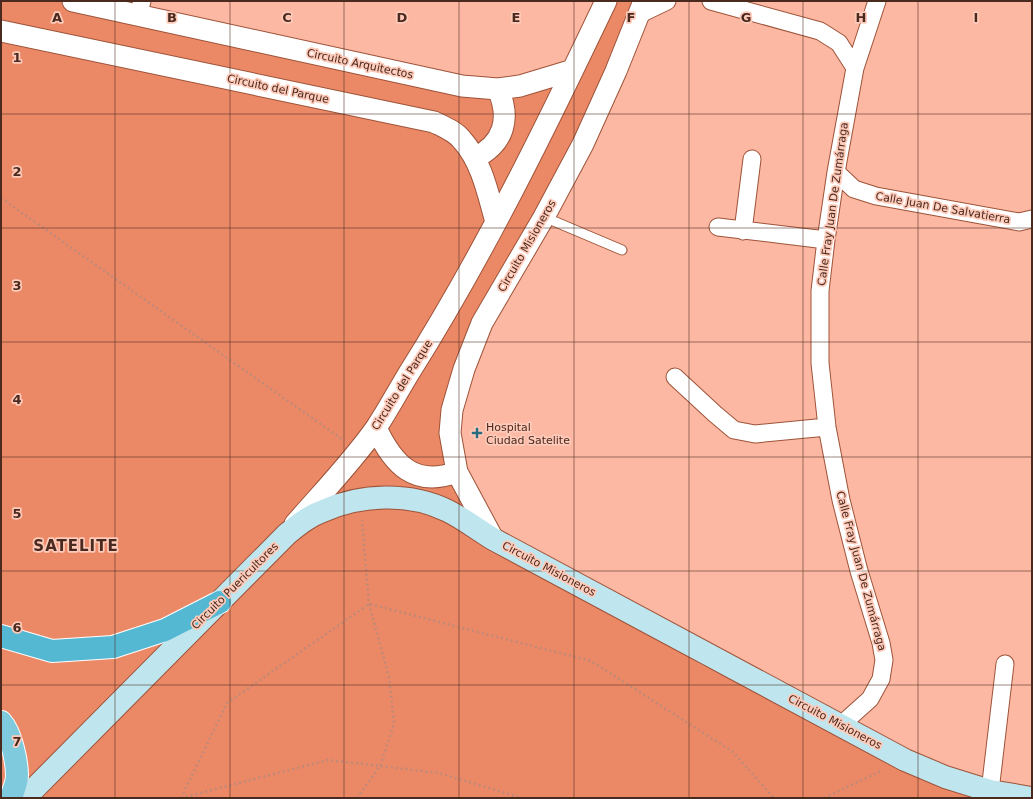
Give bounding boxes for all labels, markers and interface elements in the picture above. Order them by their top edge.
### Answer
text: A [52,10,62,25]
text: B [167,10,177,25]
text: C [282,10,292,25]
text: D [397,10,408,25]
text: E [512,10,520,25]
text: F [627,10,635,25]
text: G [741,10,751,25]
text: H [856,10,866,25]
text: I [974,10,978,25]
street label: Circuito Arquitectos [306,46,415,82]
text: 1 [12,50,22,65]
street label: Circuito del Parque [226,72,330,106]
street label: Calle Fray Juan De Zumárraga [815,121,851,287]
text: 2 [12,164,22,179]
street label: Calle Juan De Salvatierra [875,190,1011,226]
street label: Circuito Misioneros [495,197,559,294]
text: 3 [12,278,22,293]
street label: Circuito del Parque [369,337,435,432]
text: 4 [12,392,22,407]
place label: Hospital Ciudad Satelite [486,421,570,447]
marker: Hospital Ciudad Satelite [471,427,483,439]
street label: Calle Fray Juan De Zumárraga [833,490,889,652]
text: 5 [12,506,22,521]
district label: SATELITE [33,537,119,555]
street label: Circuito Misioneros [500,539,598,599]
street label: Circuito Puericultores [189,540,281,632]
text: 6 [12,620,22,635]
street label: Circuito Misioneros [786,692,884,752]
text: 7 [12,734,22,749]

